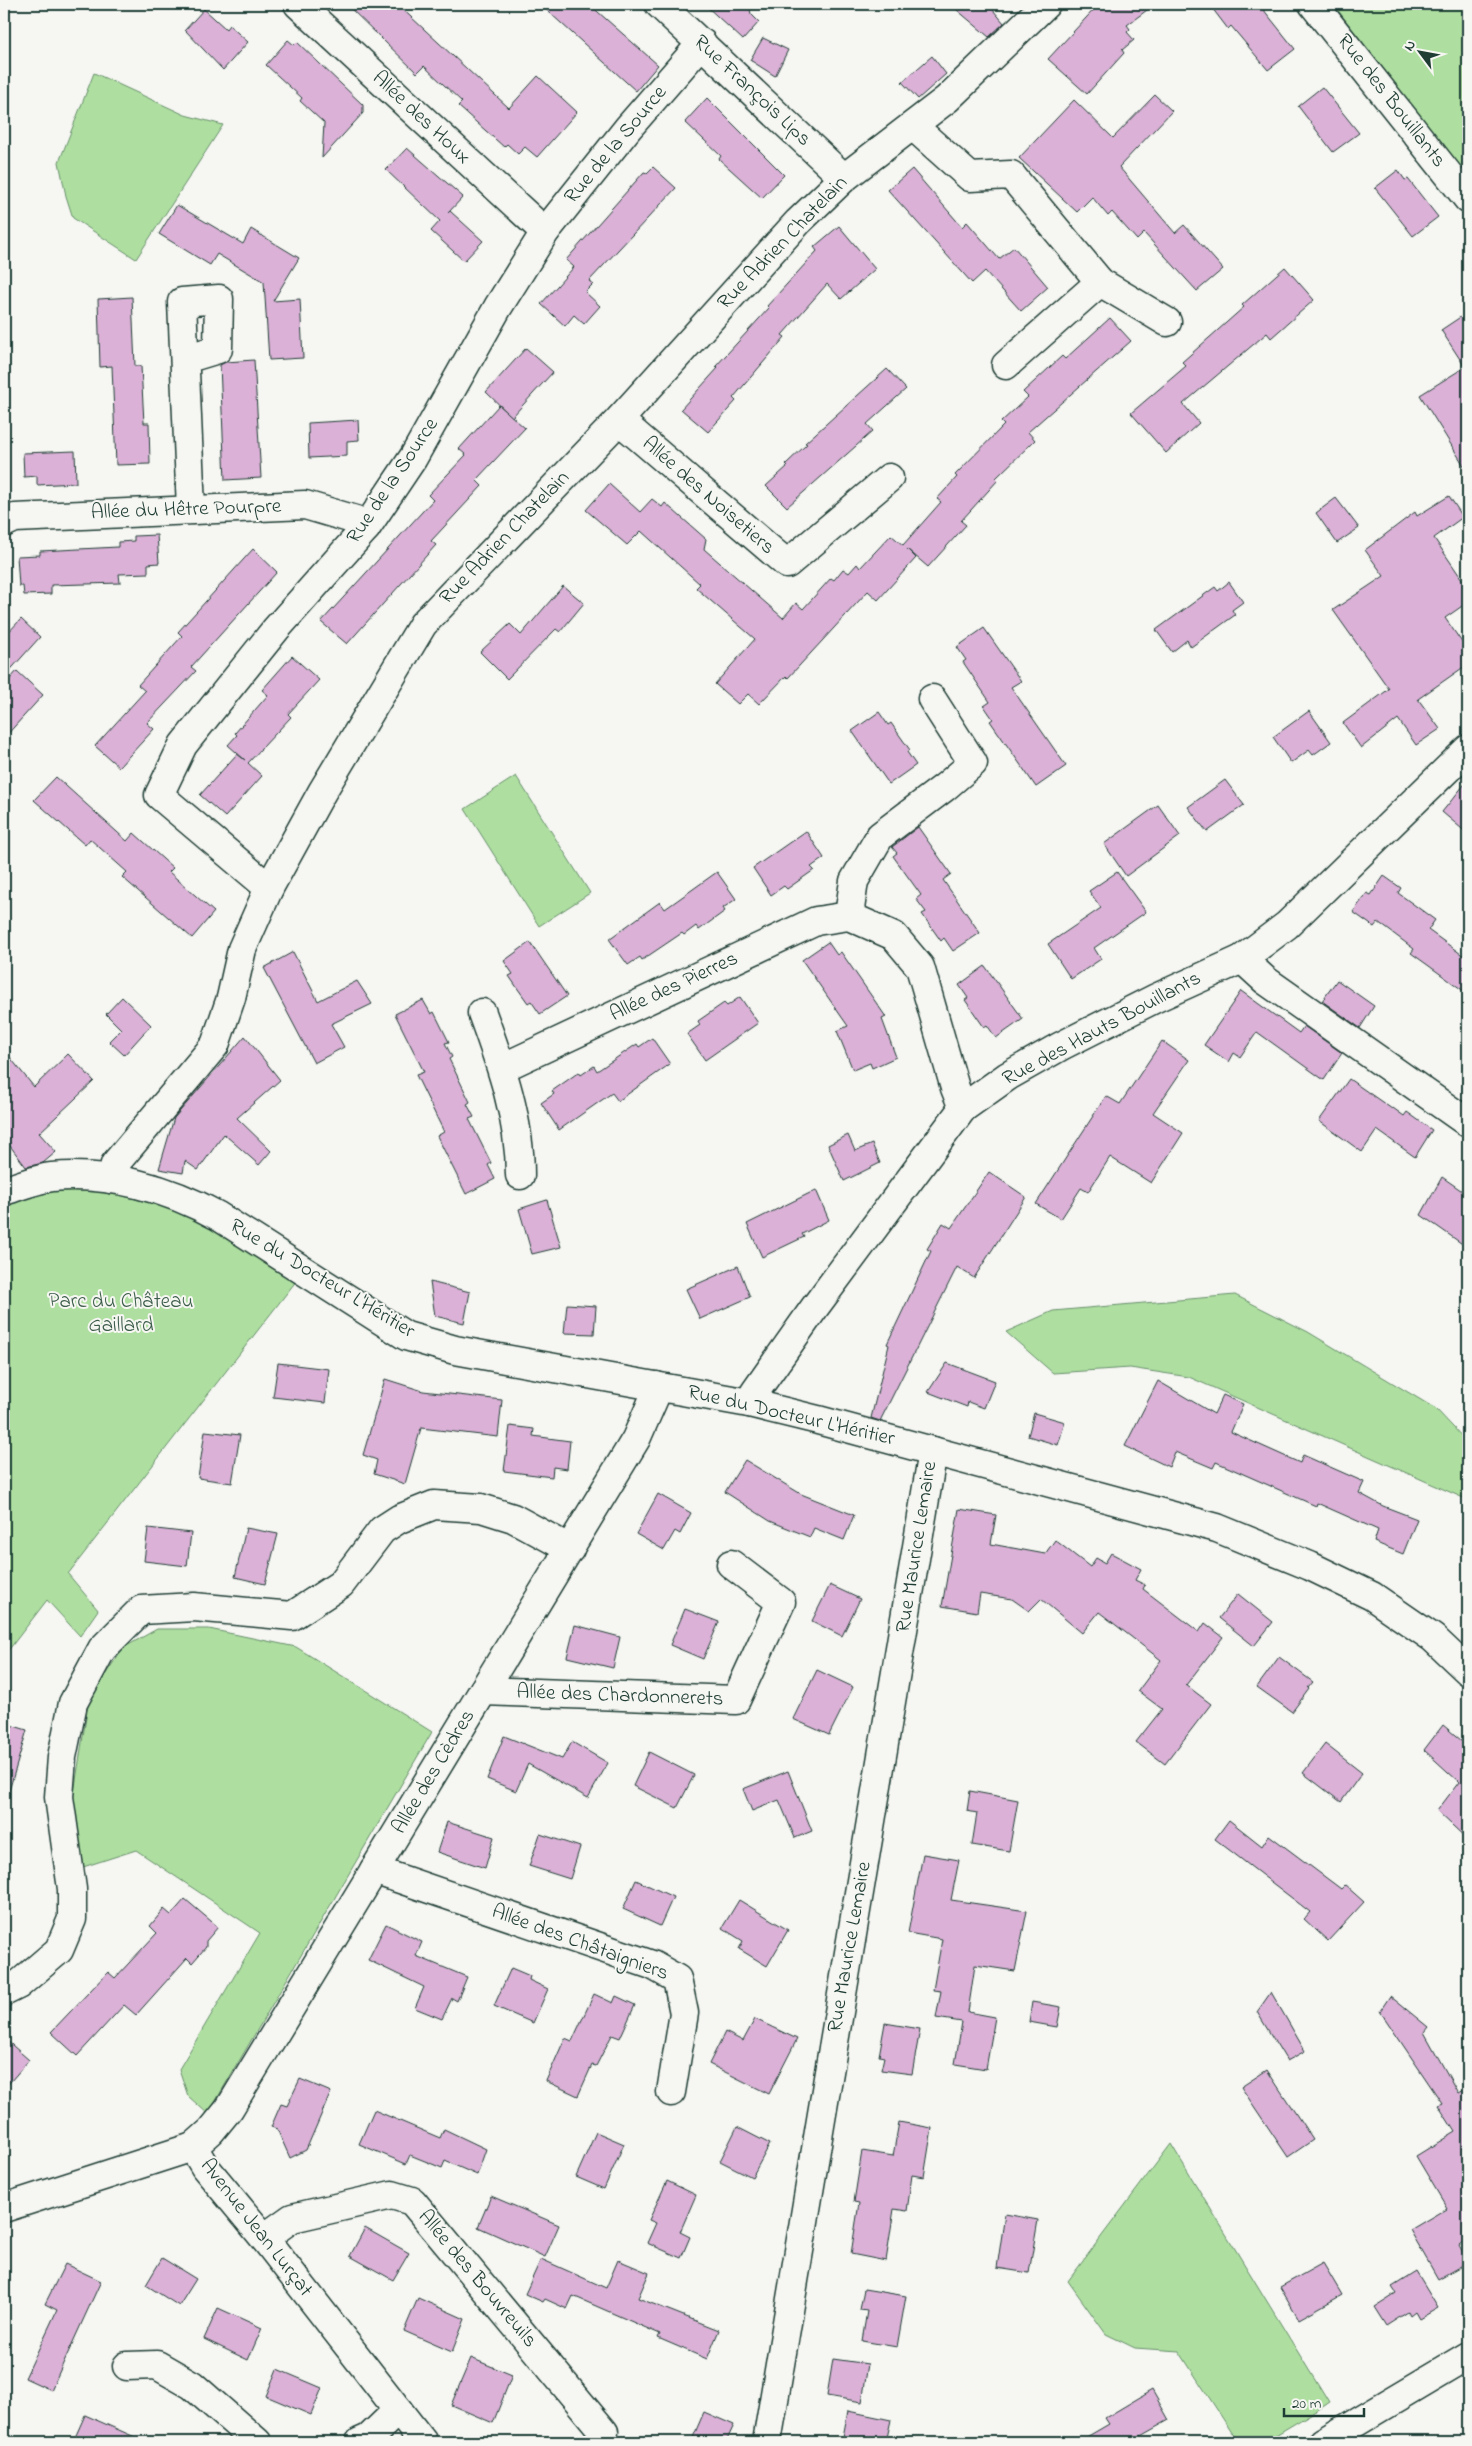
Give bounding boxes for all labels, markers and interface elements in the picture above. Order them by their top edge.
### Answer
street label: Rue François Lips [686,28,818,154]
street label: Rue des Bouillants [1329,28,1453,174]
north arrow [1394,28,1444,78]
text: N [1399,36,1422,55]
street label: Allée des Houx [365,64,477,172]
street label: Rue de la Source [557,79,675,211]
street label: Rue Adrien Chatelain [711,169,855,317]
street label: Rue de la Source [340,411,447,550]
street label: Allée des Noisetiers [635,430,781,562]
street label: Rue Adrien Chatelain [433,464,577,612]
street label: Allée du Hêtre Pourpre [90,492,282,528]
street label: Allée des Pierres [605,944,743,1030]
street label: Rue des Hauts Bouillants [997,964,1207,1094]
street label: Rue du Docteur L'Héritier [224,1212,421,1347]
park label: Parc du Château Gaillard [49,1287,194,1341]
street label: Rue du Docteur L'Héritier [685,1378,898,1455]
street label: Rue Maurice Lemaire [889,1459,945,1635]
street label: Allée des Chardonnerets [516,1677,724,1715]
street label: Allée des Cèdres [385,1704,483,1840]
street label: Rue Maurice Lemaire [820,1859,880,2035]
street label: Allée des Châtaigniers [487,1897,673,1991]
street label: Avenue Jean Lurçat [192,2152,320,2304]
street label: Allée des Bouvreuils [410,2203,544,2355]
scale bar [1284,2386,1364,2418]
text: 20 m [1292,2393,1322,2415]

